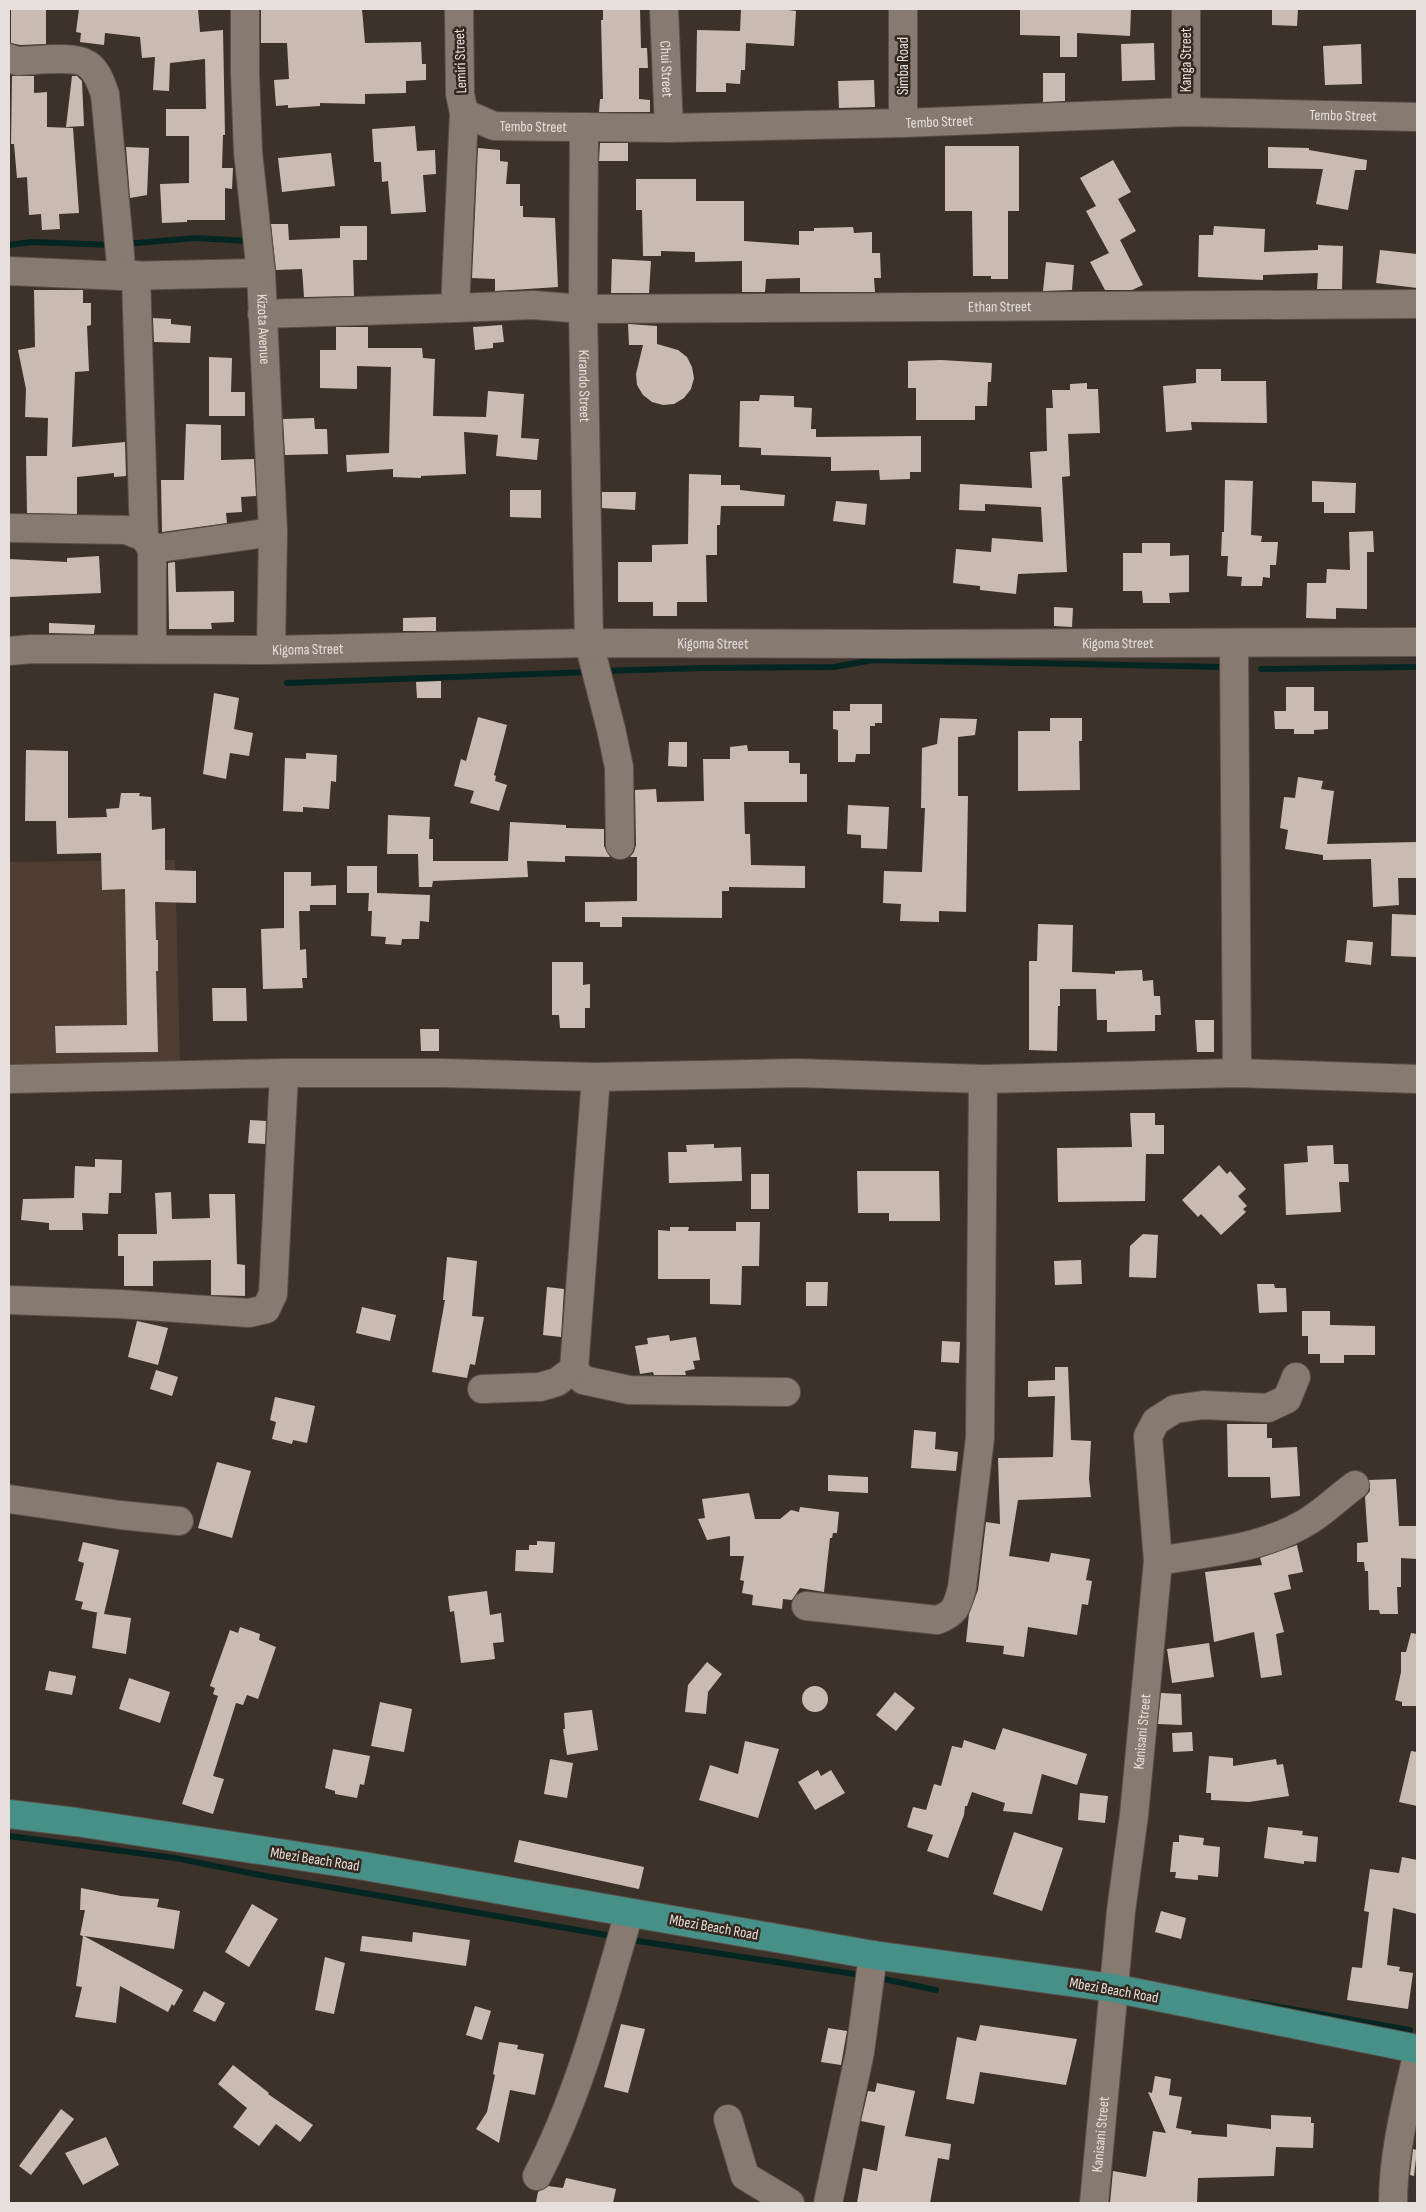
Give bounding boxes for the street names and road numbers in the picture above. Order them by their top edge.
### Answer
street label: Kanga Street [1177,27,1196,92]
street label: Lemiri Street [450,28,471,94]
street label: Simba Road [894,37,913,95]
street label: Chui Street [655,40,677,98]
street label: Tembo Street [1309,106,1377,126]
street label: Tembo Street [905,111,974,133]
street label: Tembo Street [500,117,567,137]
street label: Kizota Avenue [252,294,274,365]
street label: Ethan Street [968,297,1032,317]
street label: Kirando Street [574,350,594,423]
street label: Kigoma Street [677,634,749,654]
street label: Kigoma Street [1082,634,1154,653]
street label: Kigoma Street [272,639,344,660]
street label: Kanisani Street [1129,1692,1155,1770]
street label: Mbezi Beach Road [269,1843,361,1876]
street label: Mbezi Beach Road [668,1910,760,1945]
street label: Mbezi Beach Road [1068,1973,1160,2008]
street label: Kanisani Street [1088,2095,1114,2173]

